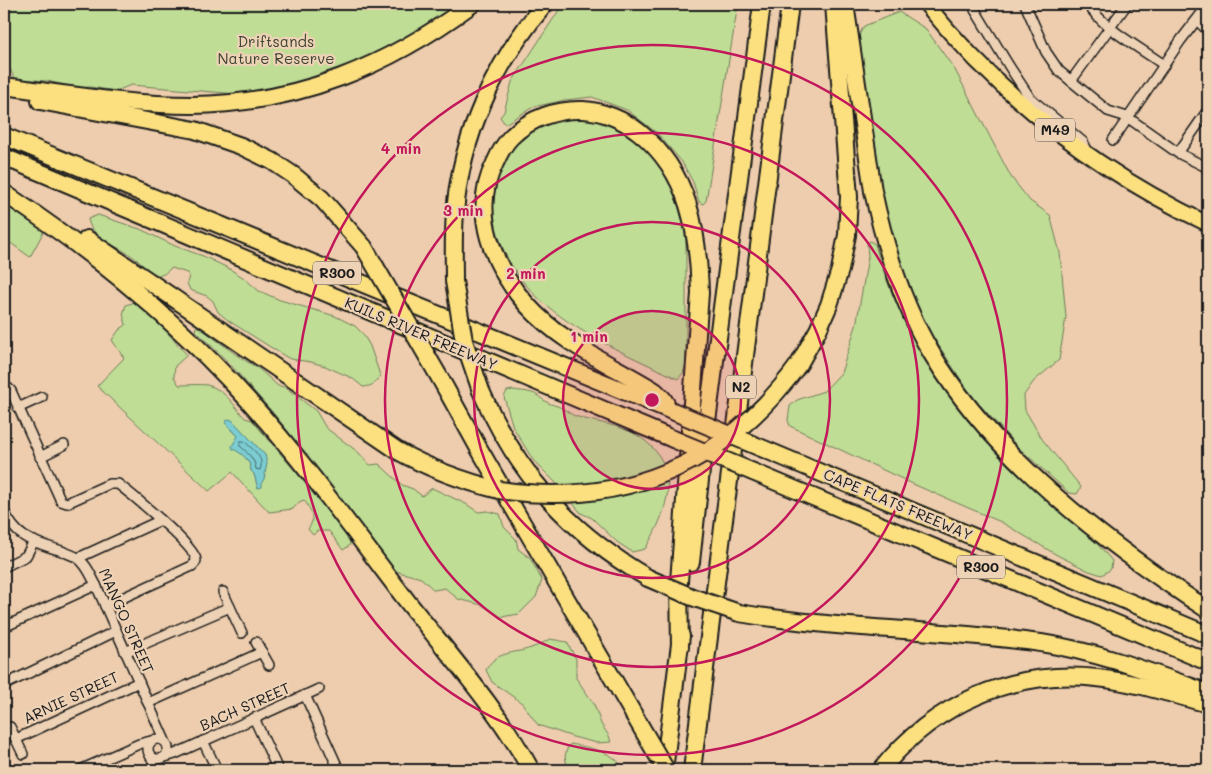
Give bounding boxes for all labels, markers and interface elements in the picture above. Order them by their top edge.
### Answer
park label: Driftsands Nature Reserve [217,31,335,68]
road number: M49 [1035,118,1075,142]
text: 4 min [381,138,421,158]
text: 3 min [443,200,483,220]
road number: R300 [313,262,361,284]
text: 2 min [506,263,546,283]
street label: KUILS RIVER FREEWAY [342,292,501,374]
text: 1 min [570,326,608,346]
road number: N2 [726,376,756,398]
centre of rings [643,391,661,409]
street label: CAPE FLATS FREEWAY [821,464,976,545]
road number: R300 [957,556,1005,578]
street label: MANGO STREET [95,565,159,676]
street label: ARNIE STREET [20,666,121,728]
street label: BACH STREET [196,677,293,735]

